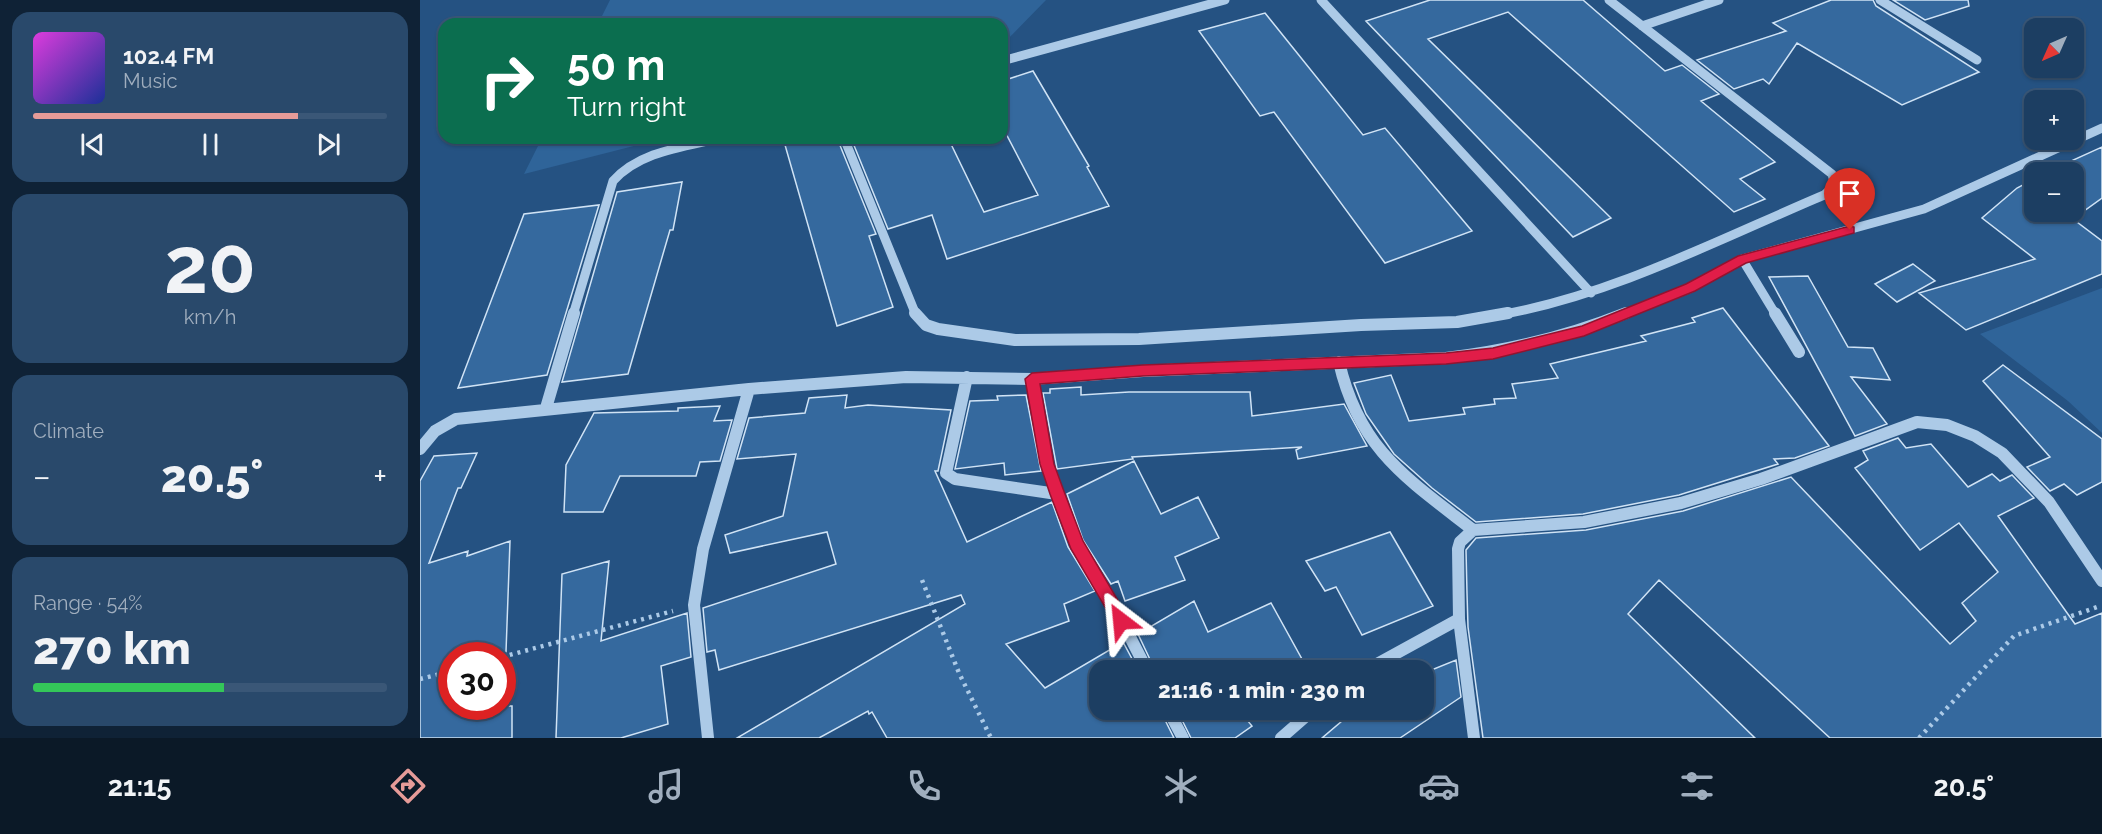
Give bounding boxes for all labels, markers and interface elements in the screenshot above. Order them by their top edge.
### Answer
north arrow [2024,18,2084,78]
map controls [2024,18,2084,222]
text: 50 m [567,41,665,90]
icon: right [468,42,546,120]
text: 102.4 FM [123,43,214,69]
text: Music [123,69,177,93]
button: + [2024,90,2084,150]
text: Turn right [567,91,686,122]
icon: previous [76,128,109,161]
icon: pause [194,128,227,161]
icon: next [312,128,345,161]
button: − [2024,162,2084,222]
pin [1824,168,1875,230]
icon: arrive [1833,177,1866,210]
text: 20 [164,220,256,311]
text: km/h [184,305,236,329]
text: Climate [33,419,104,443]
text: 20.5° [161,450,263,503]
text: − [33,457,51,496]
text: + [373,457,387,496]
position arrow [1089,589,1153,653]
text: Range · 54% [33,591,143,615]
text: 270 km [33,622,191,675]
speed limit sign: 30 [438,642,516,720]
text: 21:16 · 1 min · 230 m [1158,677,1365,703]
icon: directions [387,765,429,807]
icon: music [645,765,687,807]
icon: phone [903,765,945,807]
icon: climate [1160,765,1202,807]
icon: car [1418,765,1460,807]
icon: filters [1676,765,1718,807]
text: 21:15 [108,771,171,802]
text: 20.5° [1934,771,1994,802]

